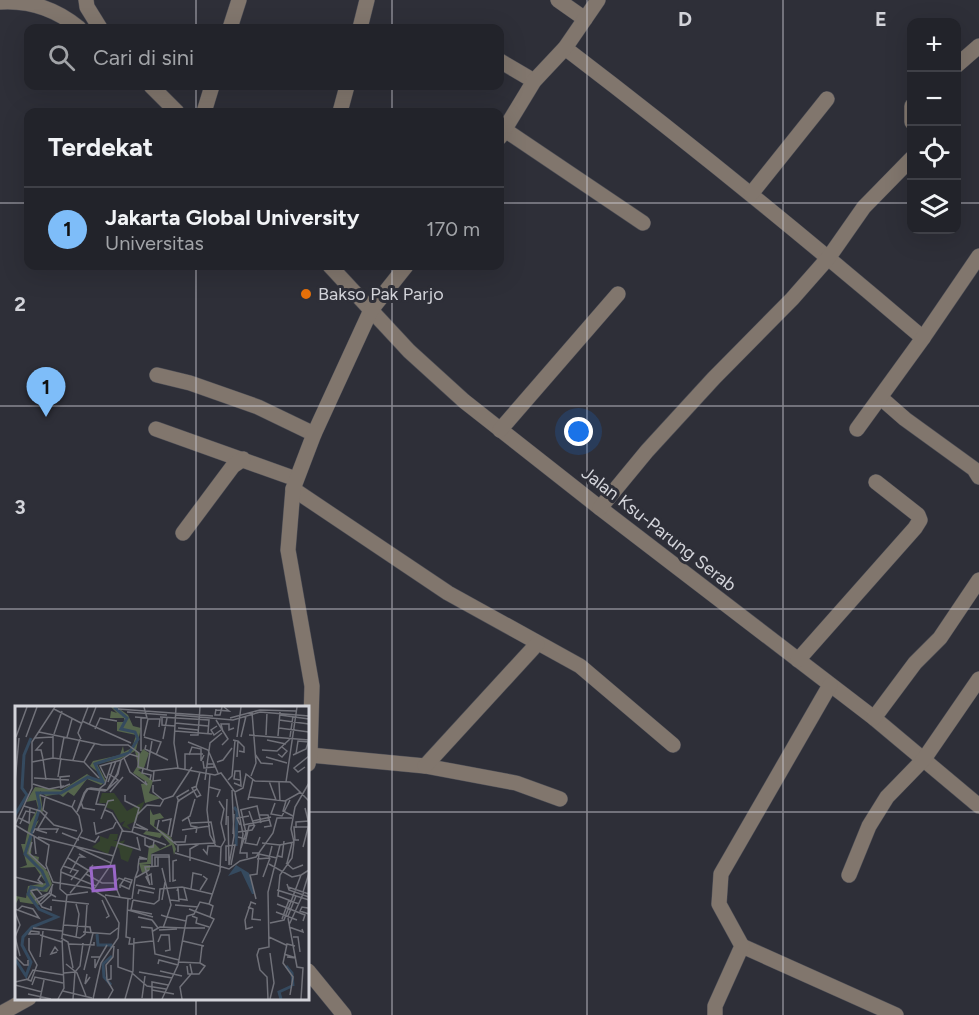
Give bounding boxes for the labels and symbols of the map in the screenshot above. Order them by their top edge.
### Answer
text: D [678,7,692,31]
text: E [875,7,887,31]
place label: Bakso Pak Parjo [318,283,444,305]
marker: Bakso Pak Parjo [299,287,313,301]
text: 2 [14,292,26,316]
pin: 1 [26,368,66,417]
your location [564,417,593,446]
street label: Jalan Ksu-Parung Serab [577,462,741,596]
text: 3 [14,495,26,519]
inset map [15,706,309,1000]

